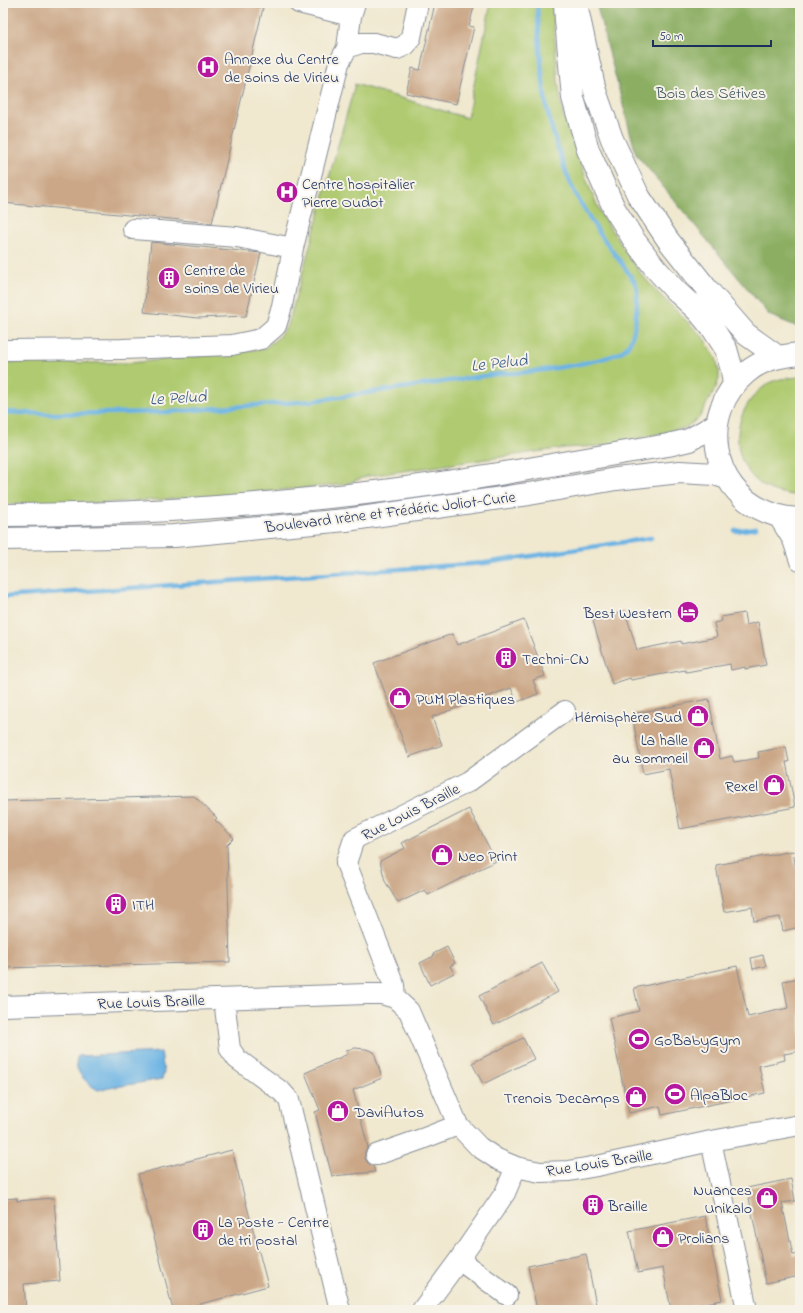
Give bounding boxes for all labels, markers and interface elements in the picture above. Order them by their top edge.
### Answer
scale bar [653,22,771,48]
text: 50 m [659,28,683,46]
place label: Annexe du Centre de soins de Virieu [224,48,339,90]
hospital icon: Annexe du Centre de soins de Virieu [195,54,221,80]
park label: Bois des Sétives [655,82,766,106]
place label: Centre hospitalier Pierre Oudot [302,173,415,215]
hospital icon: Centre hospitalier Pierre Oudot [274,179,300,205]
place label: Centre de soins de Virieu [184,259,279,301]
building icon: Centre de soins de Virieu [156,265,182,291]
water label: Le Pelud [470,348,530,379]
water label: Le Pelud [149,384,208,412]
street label: Boulevard Irène et Frédéric Joliot-Curie [263,486,518,540]
hotel icon: Best Western [675,599,701,625]
place label: Best Western [582,602,672,626]
building icon: Techni-CN [493,645,519,671]
place label: Techni-CN [522,648,589,672]
shop icon: PUM Plastiques [387,685,413,711]
place label: PUM Plastiques [416,688,515,712]
shop icon: Hémisphère Sud [685,703,711,729]
place label: Hémisphère Sud [575,706,682,730]
place label: La halle au sommeil [612,729,689,771]
shop icon: La halle au sommeil [691,735,717,761]
shop icon: Rexel [761,772,787,798]
place label: Rexel [725,775,758,799]
street label: Rue Louis Braille [358,777,465,848]
shop icon: Neo Print [429,842,455,868]
place label: Neo Print [458,845,518,869]
building icon: ITH [103,891,129,917]
place label: ITH [132,894,154,918]
street label: Rue Louis Braille [97,989,206,1017]
sports icon: GoBabyGym [626,1026,652,1052]
place label: GoBabyGym [654,1029,740,1053]
sports icon: AlpaBloc [662,1081,688,1107]
shop icon: Trenois Decamps [623,1084,649,1110]
place label: AlpaBloc [690,1084,749,1108]
place label: Trenois Decamps [504,1087,620,1111]
shop icon: DaviAutos [325,1098,351,1124]
place label: DaviAutos [353,1101,424,1125]
street label: Rue Louis Braille [544,1144,655,1184]
place label: Nuances Unikalo [693,1179,752,1221]
shop icon: Nuances Unikalo [754,1185,780,1211]
building icon: Braille [580,1192,606,1218]
place label: Braille [607,1195,649,1219]
place label: La Poste - Centre de tri postal [218,1211,330,1253]
building icon: La Poste - Centre de tri postal [190,1217,216,1243]
shop icon: Prolians [650,1224,676,1250]
place label: Prolians [678,1227,729,1251]

